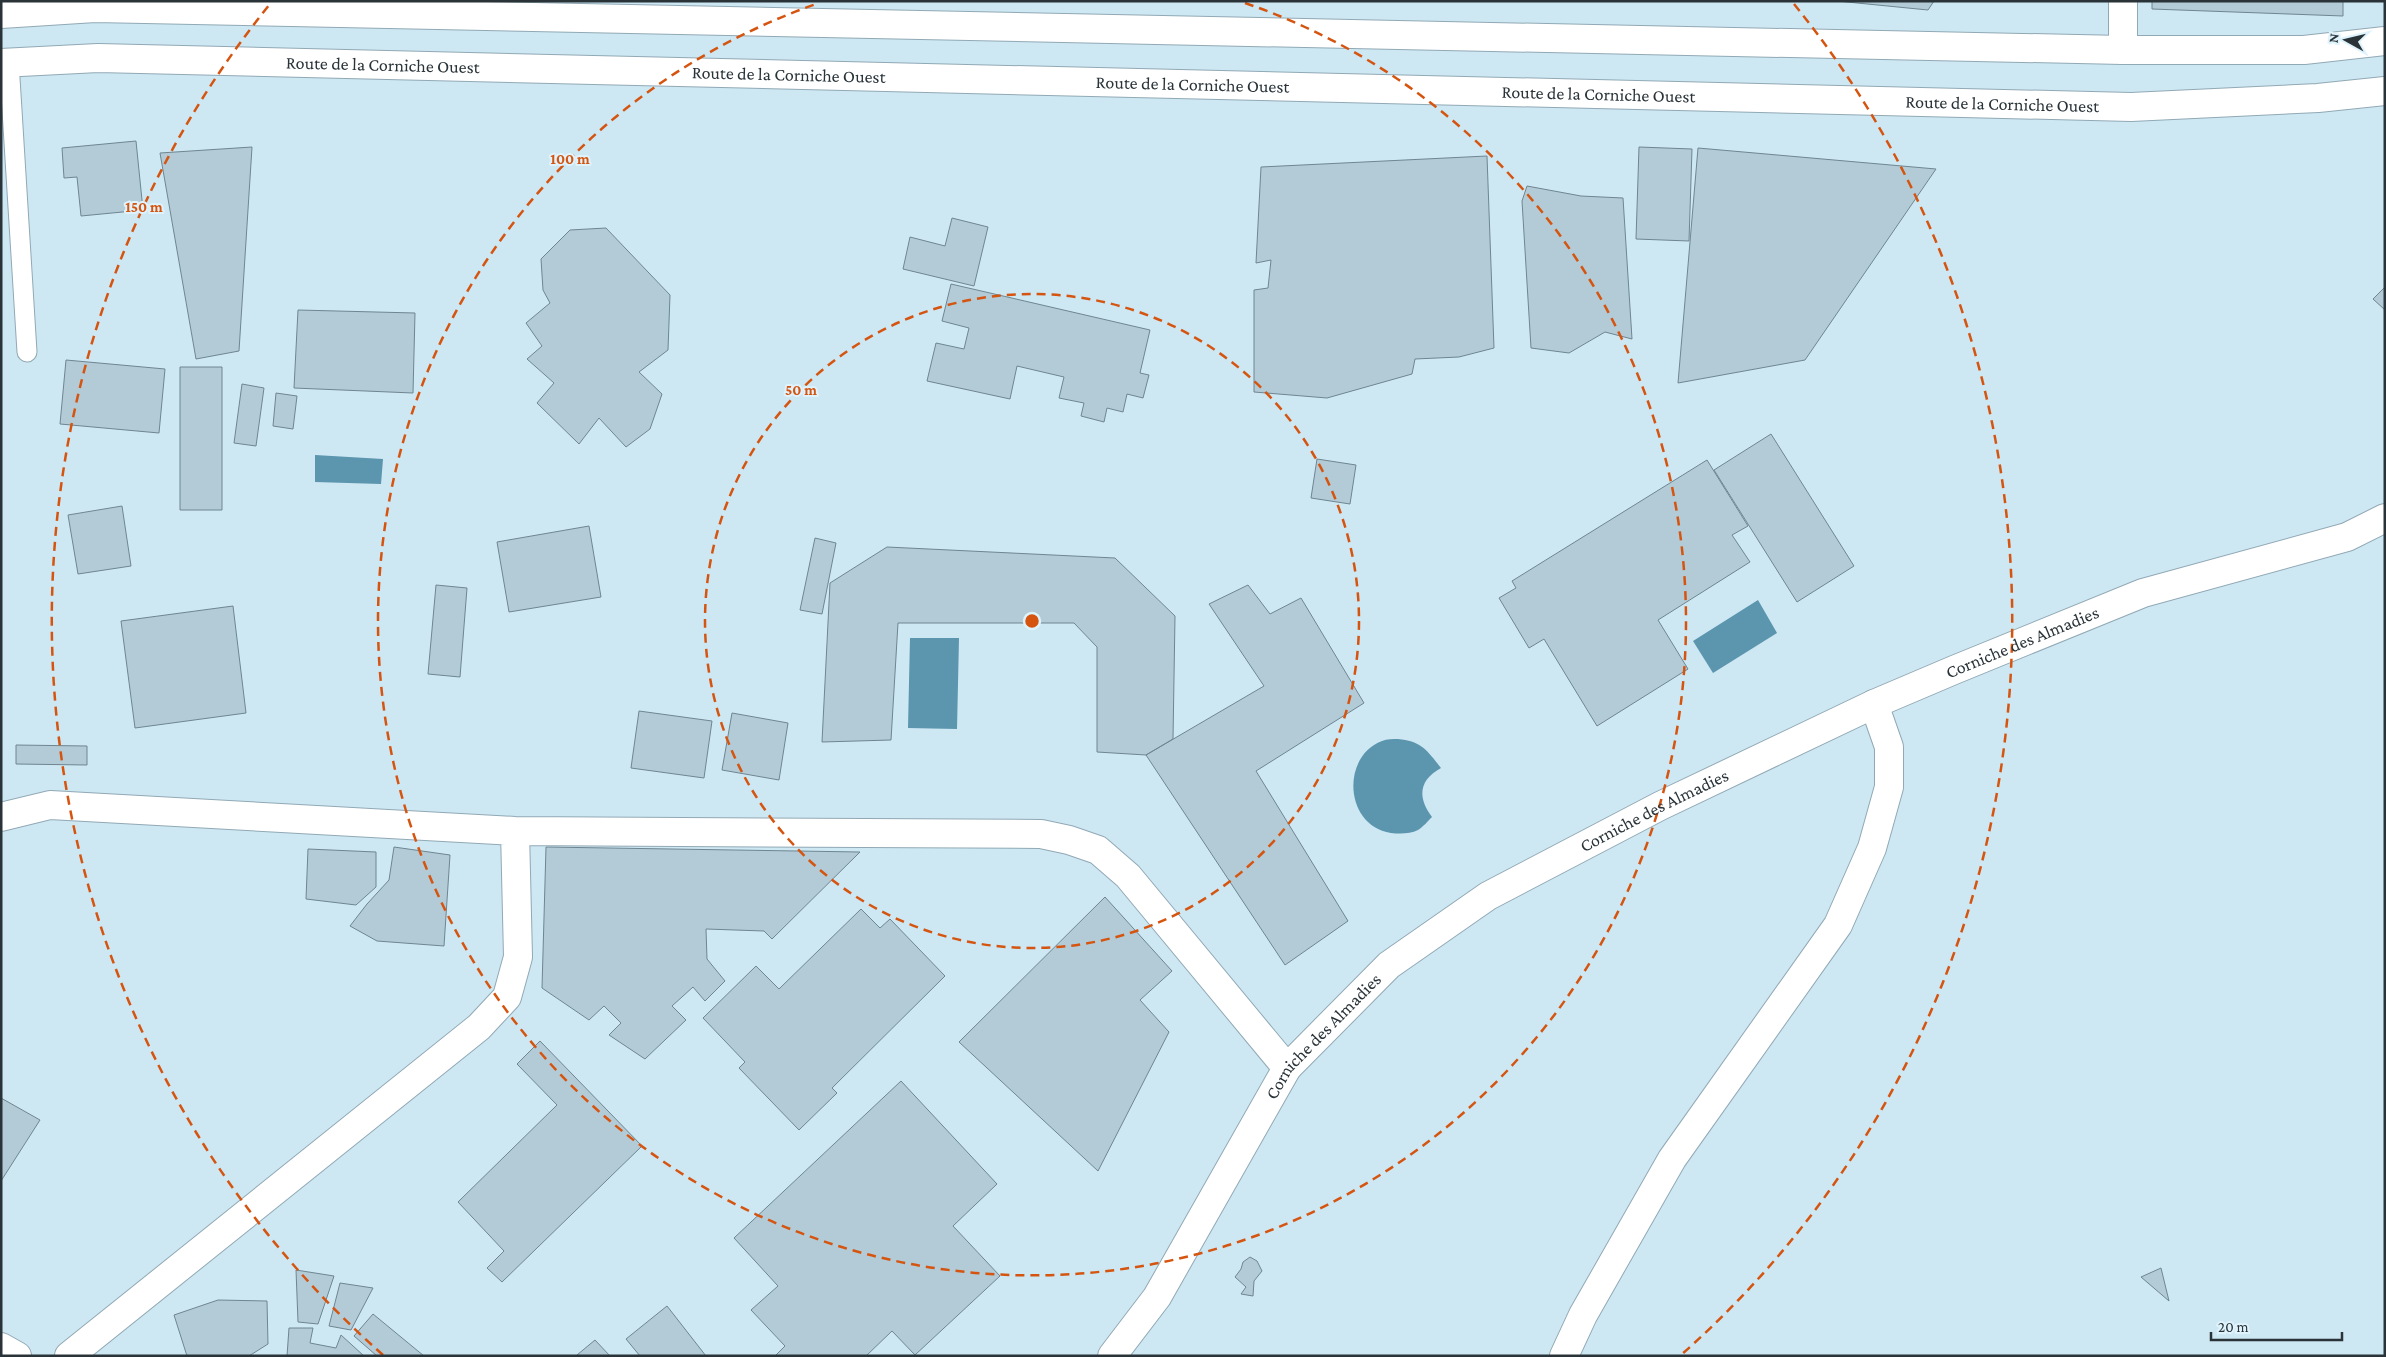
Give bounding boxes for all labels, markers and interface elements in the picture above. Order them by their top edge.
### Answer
north arrow [2321,15,2371,65]
text: N [2325,32,2342,44]
street label: Route de la Corniche Ouest [286,53,481,77]
street label: Route de la Corniche Ouest [692,62,887,87]
street label: Route de la Corniche Ouest [1095,72,1291,97]
street label: Route de la Corniche Ouest [1501,82,1697,107]
street label: Route de la Corniche Ouest [1905,92,2100,116]
text: 100 m [550,151,590,167]
text: 150 m [125,199,163,215]
text: 50 m [785,382,817,398]
street label: Corniche des Almadies [1943,602,2102,682]
centre of rings [1023,612,1041,630]
street label: Corniche des Almadies [1576,765,1732,856]
street label: Corniche des Almadies [1261,969,1385,1103]
scale bar [2211,1310,2342,1342]
text: 20 m [2218,1319,2249,1335]

